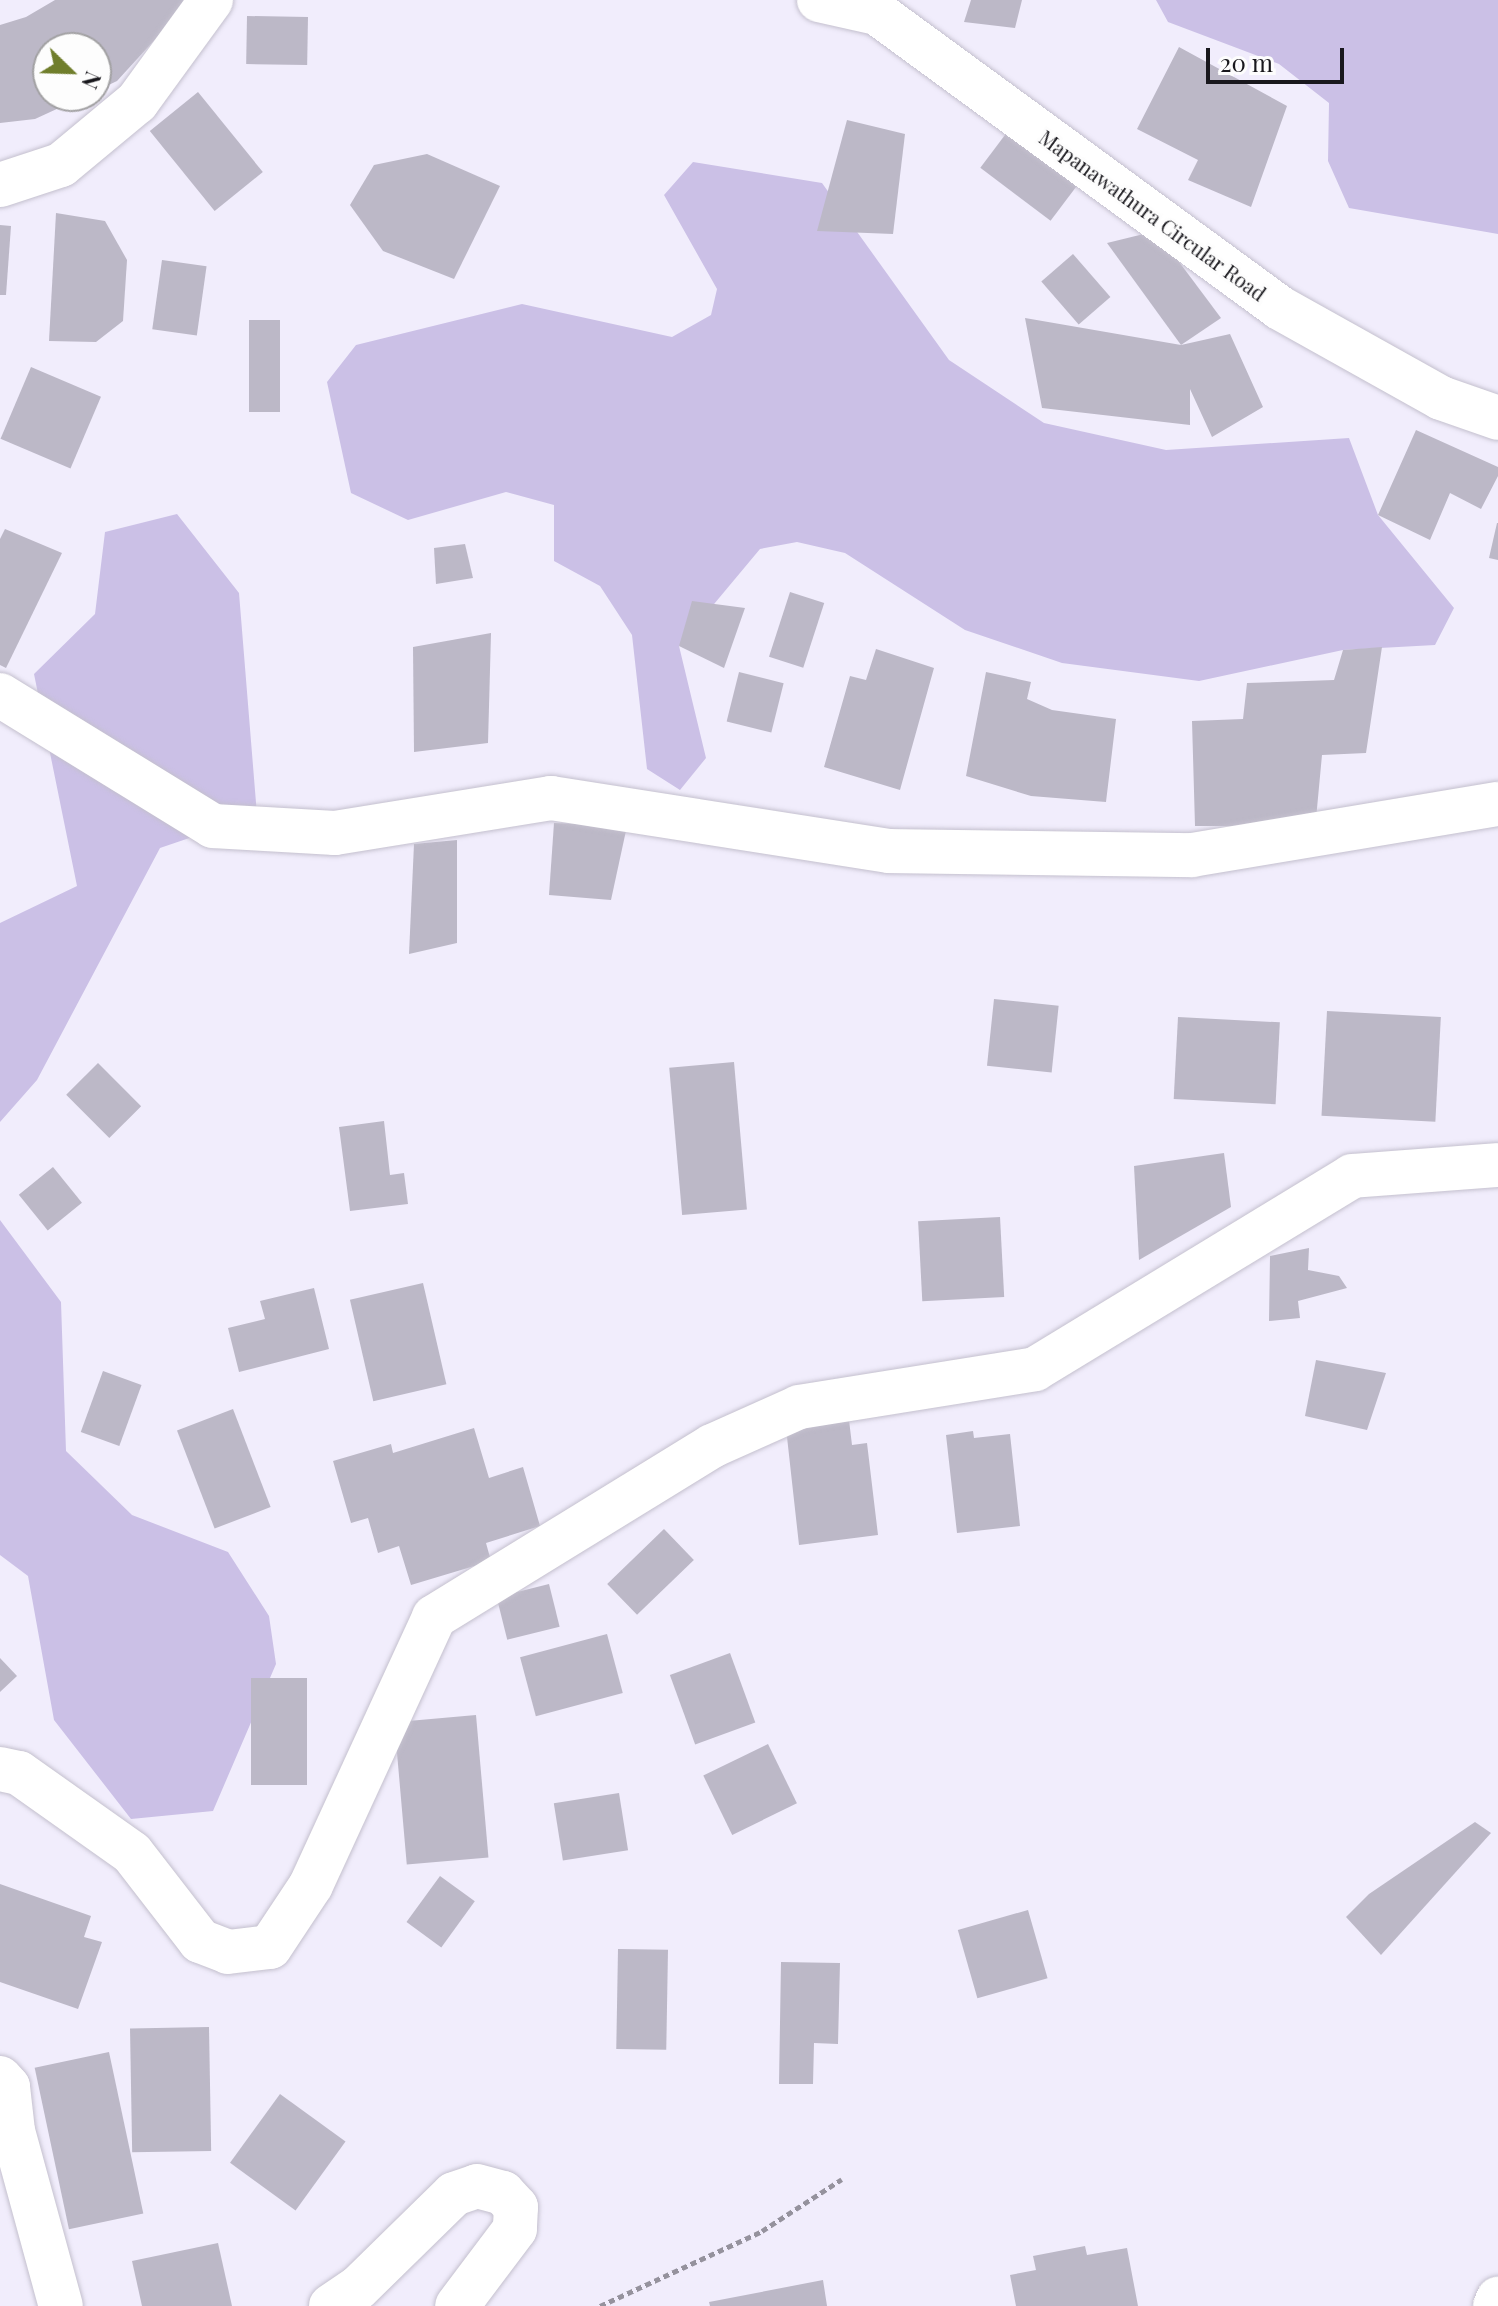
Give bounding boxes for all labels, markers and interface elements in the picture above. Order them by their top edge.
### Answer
north arrow [32,32,112,112]
scale bar [1210,32,1348,82]
text: 20 m [1220,46,1273,78]
text: N [75,67,109,94]
street label: Mapanawathura Circular Road [1035,125,1271,305]

